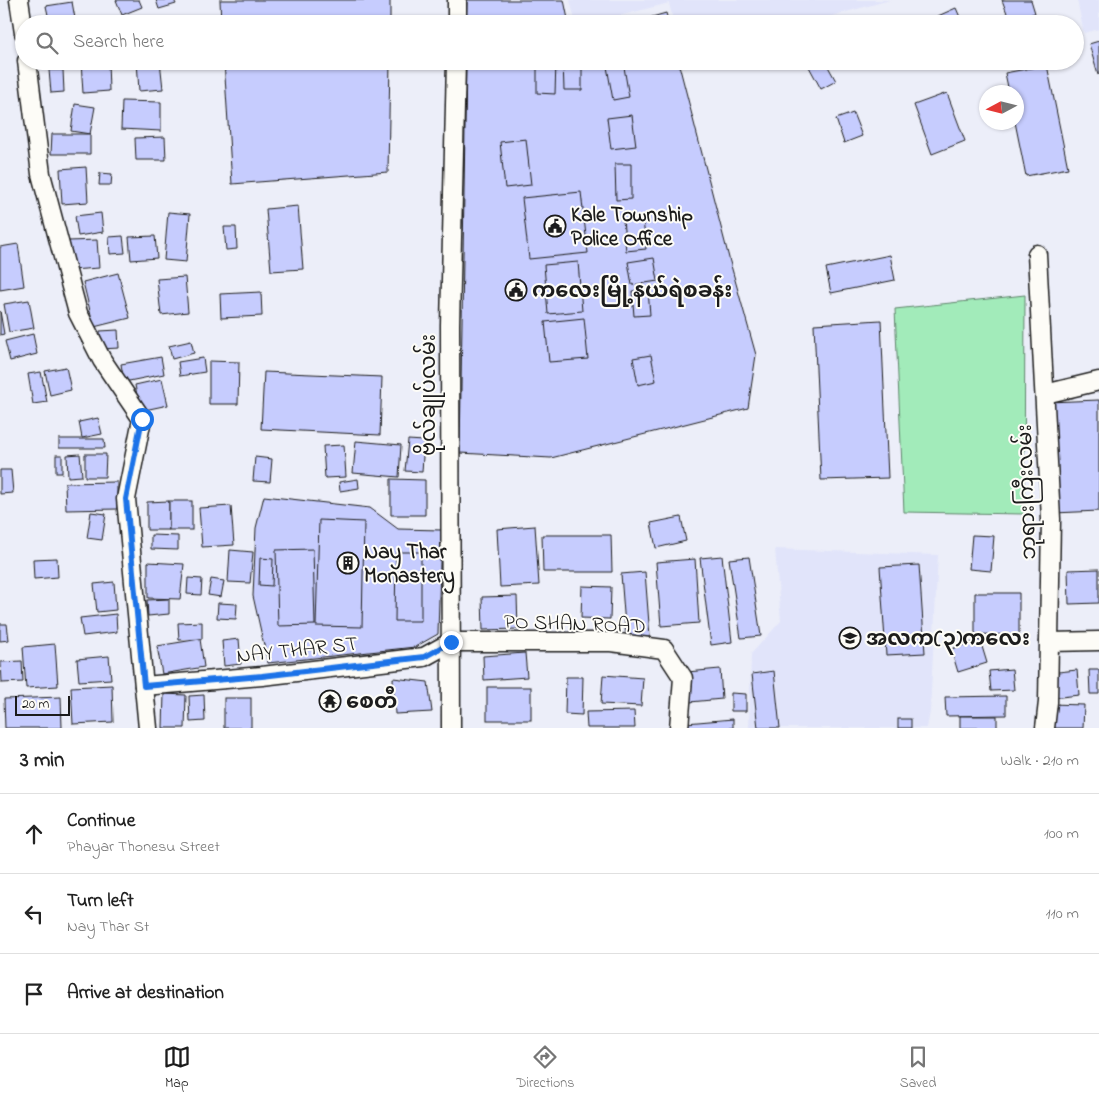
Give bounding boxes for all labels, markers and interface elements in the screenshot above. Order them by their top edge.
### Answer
search box [15,15,1084,70]
icon: search [33,29,61,57]
text: Search here [73,29,164,56]
north arrow [979,85,1024,130]
place label: Kale Township Police Office [571,201,693,255]
public building icon: Kale Township Police Office [543,214,567,238]
place label: ကလေးမြို့နယ်ရဲစခန်း [532,274,732,307]
public building icon: ကလေးမြို့နယ်ရဲစခန်း [504,278,528,302]
street label: ဗိုလ်ချုပ်လမ်း [412,334,446,456]
route start [131,408,154,431]
street label: ဘုရားကြီးလမ်း [1008,424,1045,560]
place label: Nay Thar Monastery [364,538,455,594]
building icon: Nay Thar Monastery [336,551,360,575]
street label: PO SHAN ROAD [503,608,646,642]
place label: အလက(၃)ကလေး [866,625,1030,655]
school or university icon: အလက(၃)ကလေး [838,626,862,650]
street label: NAY THAR ST [235,630,359,672]
route end [440,631,463,654]
place label: စေတီ [346,686,397,718]
temple icon: စေတီ [318,689,342,713]
scale bar [15,693,70,716]
text: 20 m [22,694,49,715]
text: 3 min [20,746,64,776]
text: Walk · 210 m [1000,749,1079,773]
text: Continue [67,808,135,835]
icon: ahead [20,820,48,848]
text: 100 m [1044,822,1079,846]
text: Phayar Thonesu Street [67,835,220,859]
text: Turn left [67,888,134,915]
icon: left [20,900,48,928]
text: 110 m [1045,902,1079,926]
text: Nay Thar St [67,915,149,939]
icon: arrive [20,980,48,1008]
text: Arrive at destination [67,980,224,1007]
tab: Map [163,1043,191,1094]
tab: Directions [516,1043,574,1094]
tab: Saved [900,1043,936,1094]

